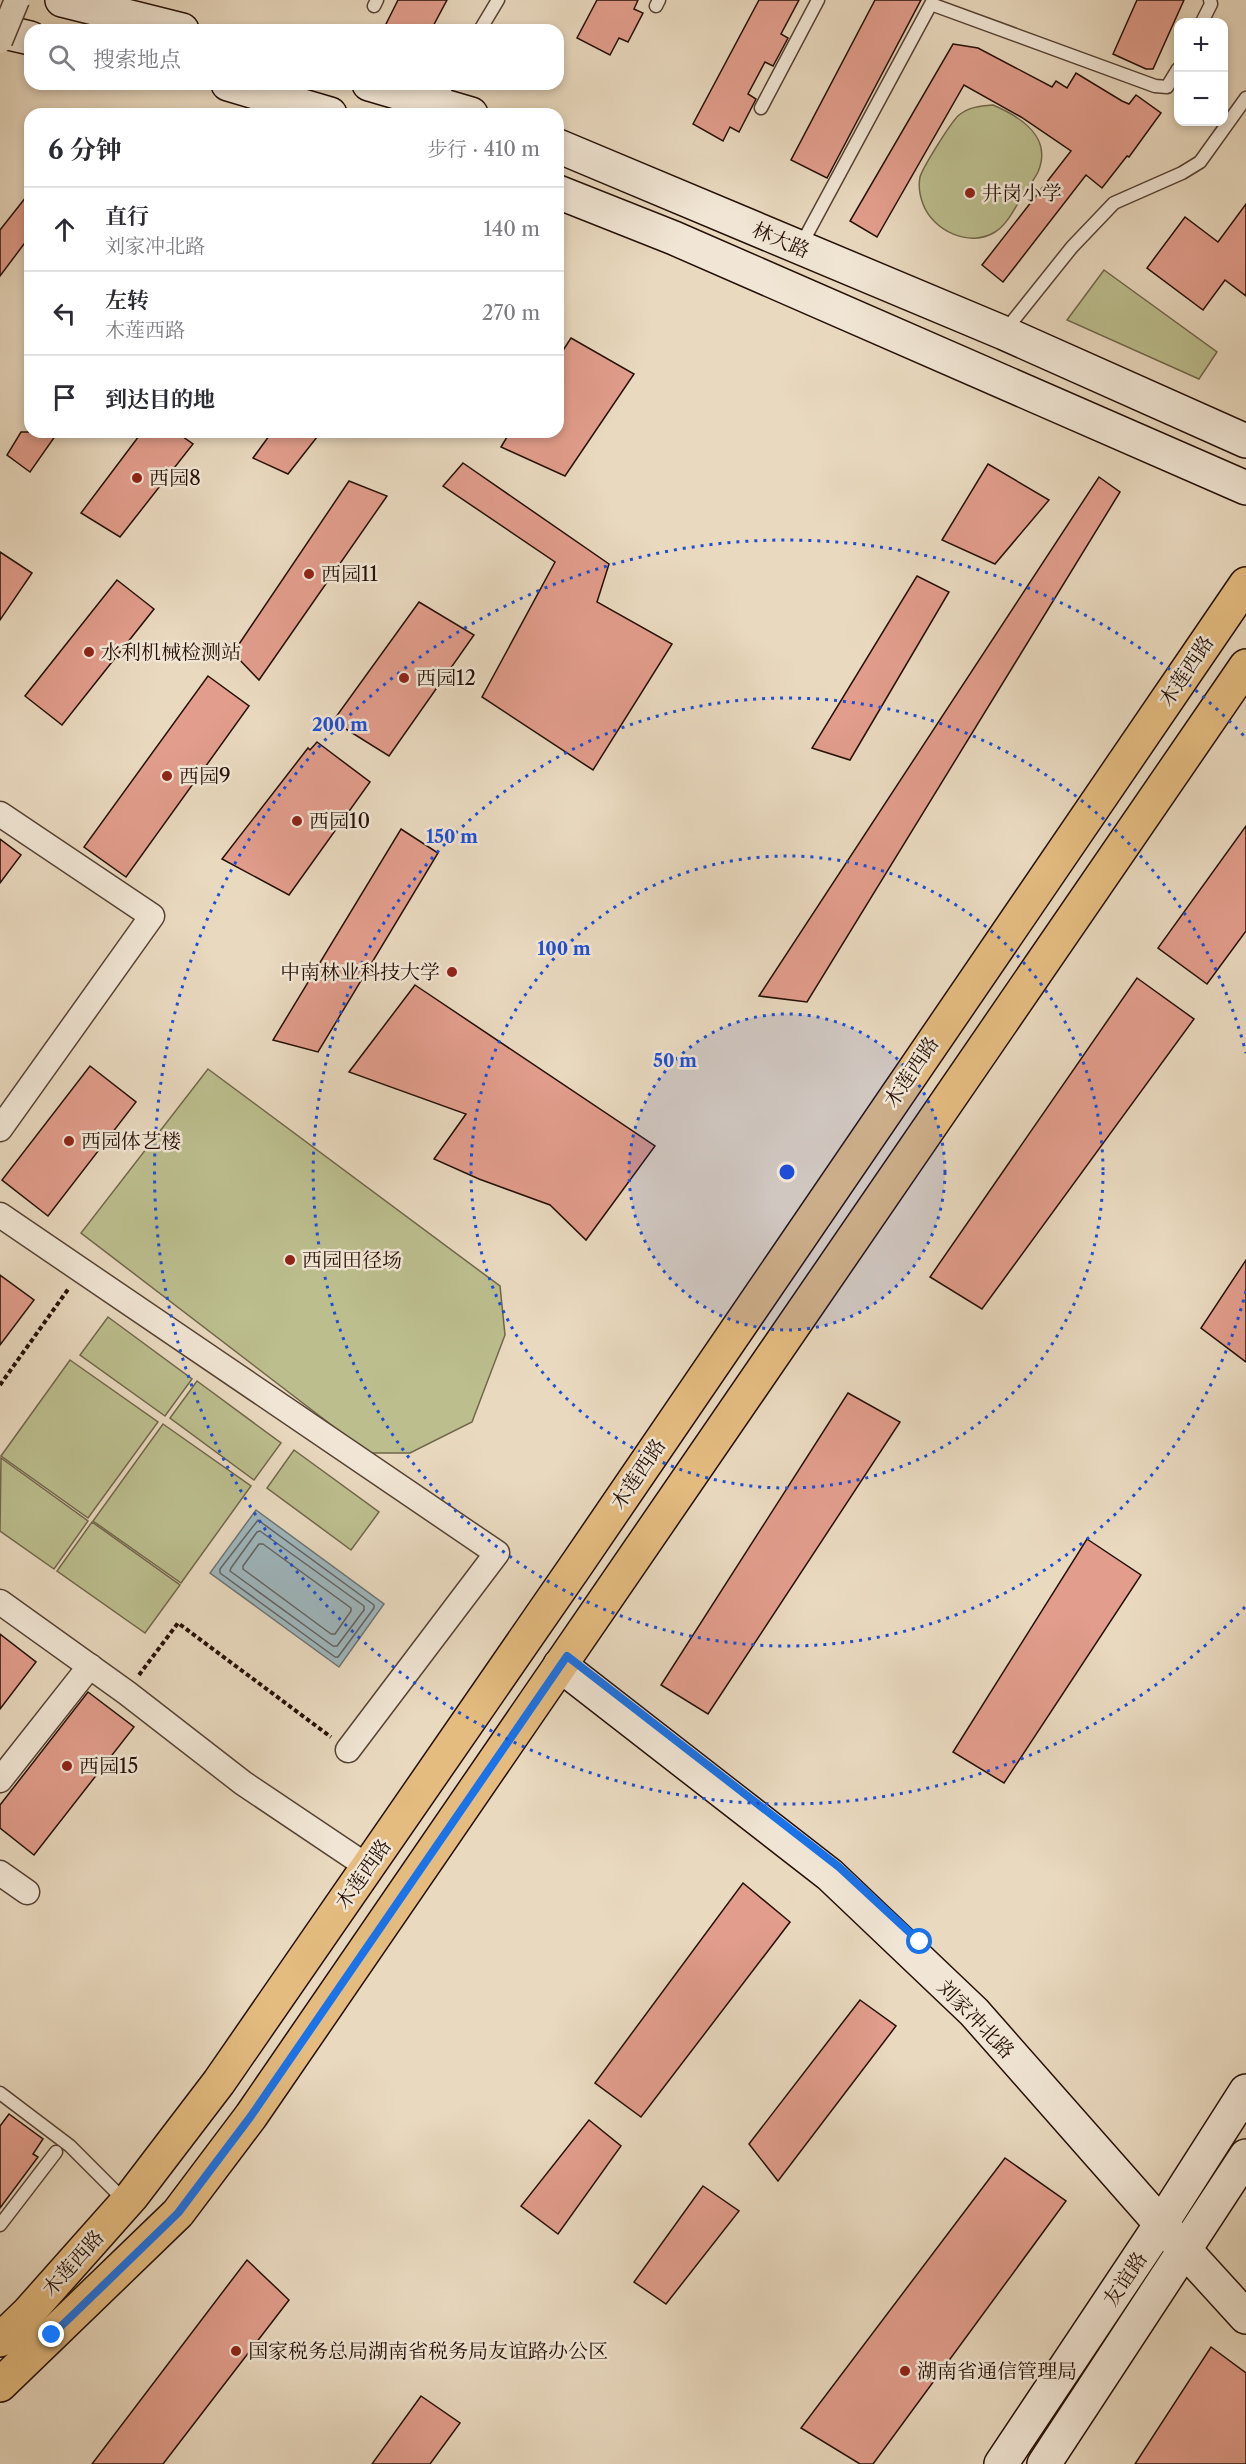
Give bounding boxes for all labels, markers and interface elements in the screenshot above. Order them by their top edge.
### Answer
map controls [1174,18,1228,126]
button: + [1174,18,1228,72]
search box [24,24,564,90]
icon: search [45,41,78,74]
text: 搜索地点 [93,46,181,73]
button: − [1174,72,1228,126]
text: 6 分钟 [48,134,122,166]
text: 步行 · 410 m [427,137,540,161]
place label: 井岗小学 [982,181,1062,205]
marker: 井岗小学 [963,186,977,200]
text: 直行 [105,203,149,230]
icon: ahead [48,213,81,246]
text: 140 m [483,217,540,241]
street label: 林大路 [749,217,813,263]
text: 刘家冲北路 [105,234,205,258]
text: 左转 [105,287,149,314]
icon: left [48,297,81,330]
text: 270 m [482,301,540,325]
text: 木莲西路 [105,318,185,342]
icon: arrive [48,381,81,414]
text: 到达目的地 [105,386,215,413]
place label: 西园8 [149,466,201,490]
marker: 西园8 [130,471,144,485]
place label: 西园11 [321,562,378,586]
marker: 西园11 [302,567,316,581]
street label: 木莲西路 [1154,631,1218,711]
place label: 水利机械检测站 [101,640,241,664]
marker: 水利机械检测站 [82,645,96,659]
place label: 西园12 [416,666,476,690]
marker: 西园12 [397,671,411,685]
text: 200 m [312,714,368,736]
place label: 西园9 [179,764,231,788]
marker: 西园9 [160,769,174,783]
place label: 西园10 [309,809,370,833]
marker: 西园10 [290,814,304,828]
text: 150 m [426,826,478,848]
text: 100 m [537,938,591,960]
place label: 中南林业科技大学 [280,960,440,984]
marker: 中南林业科技大学 [445,965,459,979]
street label: 木莲西路 [879,1032,943,1112]
text: 50 m [653,1050,697,1072]
place label: 西园体艺楼 [81,1129,181,1153]
marker: 西园体艺楼 [62,1134,76,1148]
centre of rings [777,1162,797,1182]
place label: 西园田径场 [302,1248,402,1272]
marker: 西园田径场 [283,1253,297,1267]
street label: 木莲西路 [606,1434,670,1514]
place label: 西园15 [79,1754,138,1778]
marker: 西园15 [60,1759,74,1773]
street label: 木莲西路 [330,1834,396,1914]
route start [906,1928,932,1954]
street label: 刘家冲北路 [933,1975,1019,2063]
street label: 木莲西路 [37,2225,109,2301]
street label: 友谊路 [1098,2247,1152,2311]
route end [38,2321,64,2347]
place label: 国家税务总局湖南省税务局友谊路办公区 [248,2339,608,2363]
marker: 国家税务总局湖南省税务局友谊路办公区 [229,2344,243,2358]
place label: 湖南省通信管理局 [917,2359,1077,2383]
marker: 湖南省通信管理局 [898,2364,912,2378]

